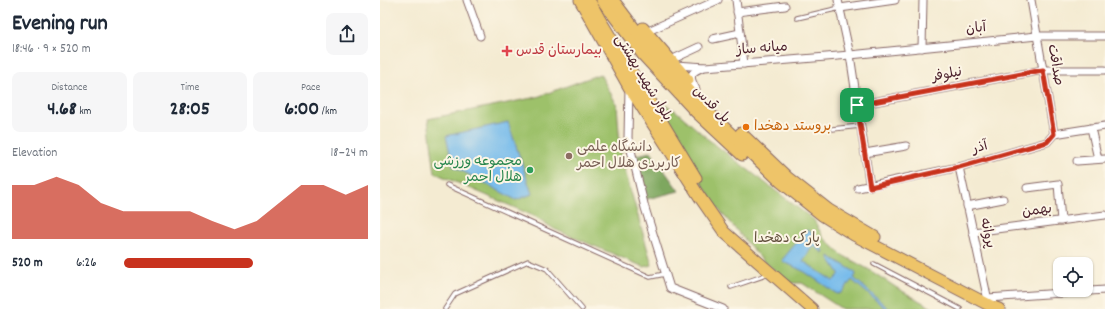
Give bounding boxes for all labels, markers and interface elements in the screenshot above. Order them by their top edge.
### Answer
text: Evening run [12,9,108,40]
button: share [326,13,368,55]
street label: آبان [965,18,988,40]
street label: بلوار شهید بهشتی [609,31,677,125]
street label: میانه ساز [735,37,788,61]
text: 18:46 · 9 × 520 m [12,40,91,59]
place label: بیمارستان قدس [516,41,602,61]
street label: صداقت [1042,43,1068,87]
marker: بیمارستان قدس [501,45,513,57]
street label: نیلوفر [929,62,964,88]
text: Distance [51,80,87,96]
text: Time [181,80,199,96]
text: Pace [301,80,320,96]
street label: پل قدس [688,82,734,128]
pin [840,88,874,122]
icon: arrive [846,94,868,116]
text: 4.68 [47,96,77,124]
text: 28:05 [170,96,210,124]
text: 6:00 [284,96,319,124]
text: km [77,104,91,120]
text: /km [319,104,337,120]
place label: بروستد دهخدا [754,117,831,137]
marker: بروستد دهخدا [741,122,751,132]
street label: آذر [969,136,991,160]
place label: دانشگاه علمی کاربردی هلال احمر [576,138,681,174]
text: Elevation [12,144,57,163]
text: 18–24 m [331,144,368,163]
marker: دانشگاه علمی کاربردی هلال احمر [564,151,574,161]
place label: مجموعه ورزشی هلال احمر [433,152,522,188]
marker: مجموعه ورزشی هلال احمر [525,165,535,175]
street label: بهمن [1021,199,1053,223]
street label: پروانه [974,216,1000,250]
park label: پارک دهخدا [754,229,820,249]
text: 520 m [12,254,43,273]
text: 6:26 [76,254,97,273]
map controls [1053,257,1093,297]
button: locate [1053,257,1093,297]

